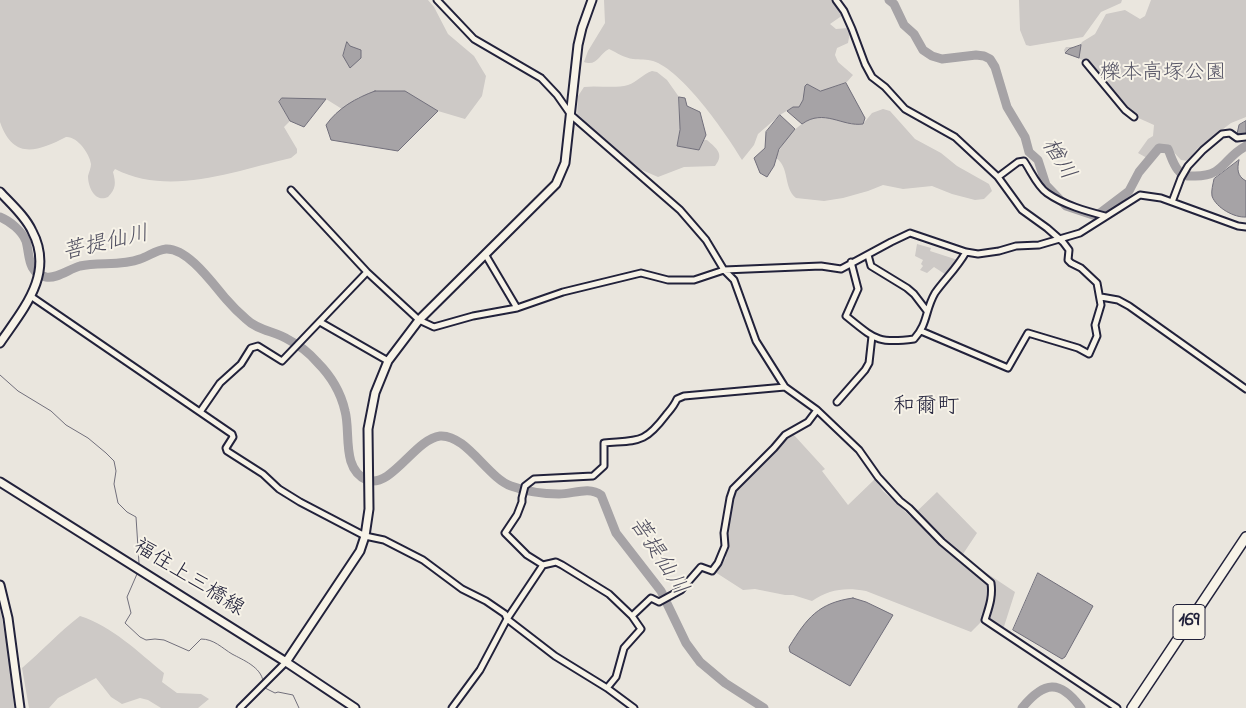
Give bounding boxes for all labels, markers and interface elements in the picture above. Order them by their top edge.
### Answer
park label: 櫟本高塚公園 [1100,62,1226,88]
water label: 楢川 [1034,134,1080,186]
water label: 菩提仙川 [60,222,152,268]
district label: 和爾町 [893,395,959,421]
water label: 菩提仙川 [622,513,692,601]
street label: 福住上三橋線 [128,535,248,623]
road number: 169 [1173,604,1205,640]

